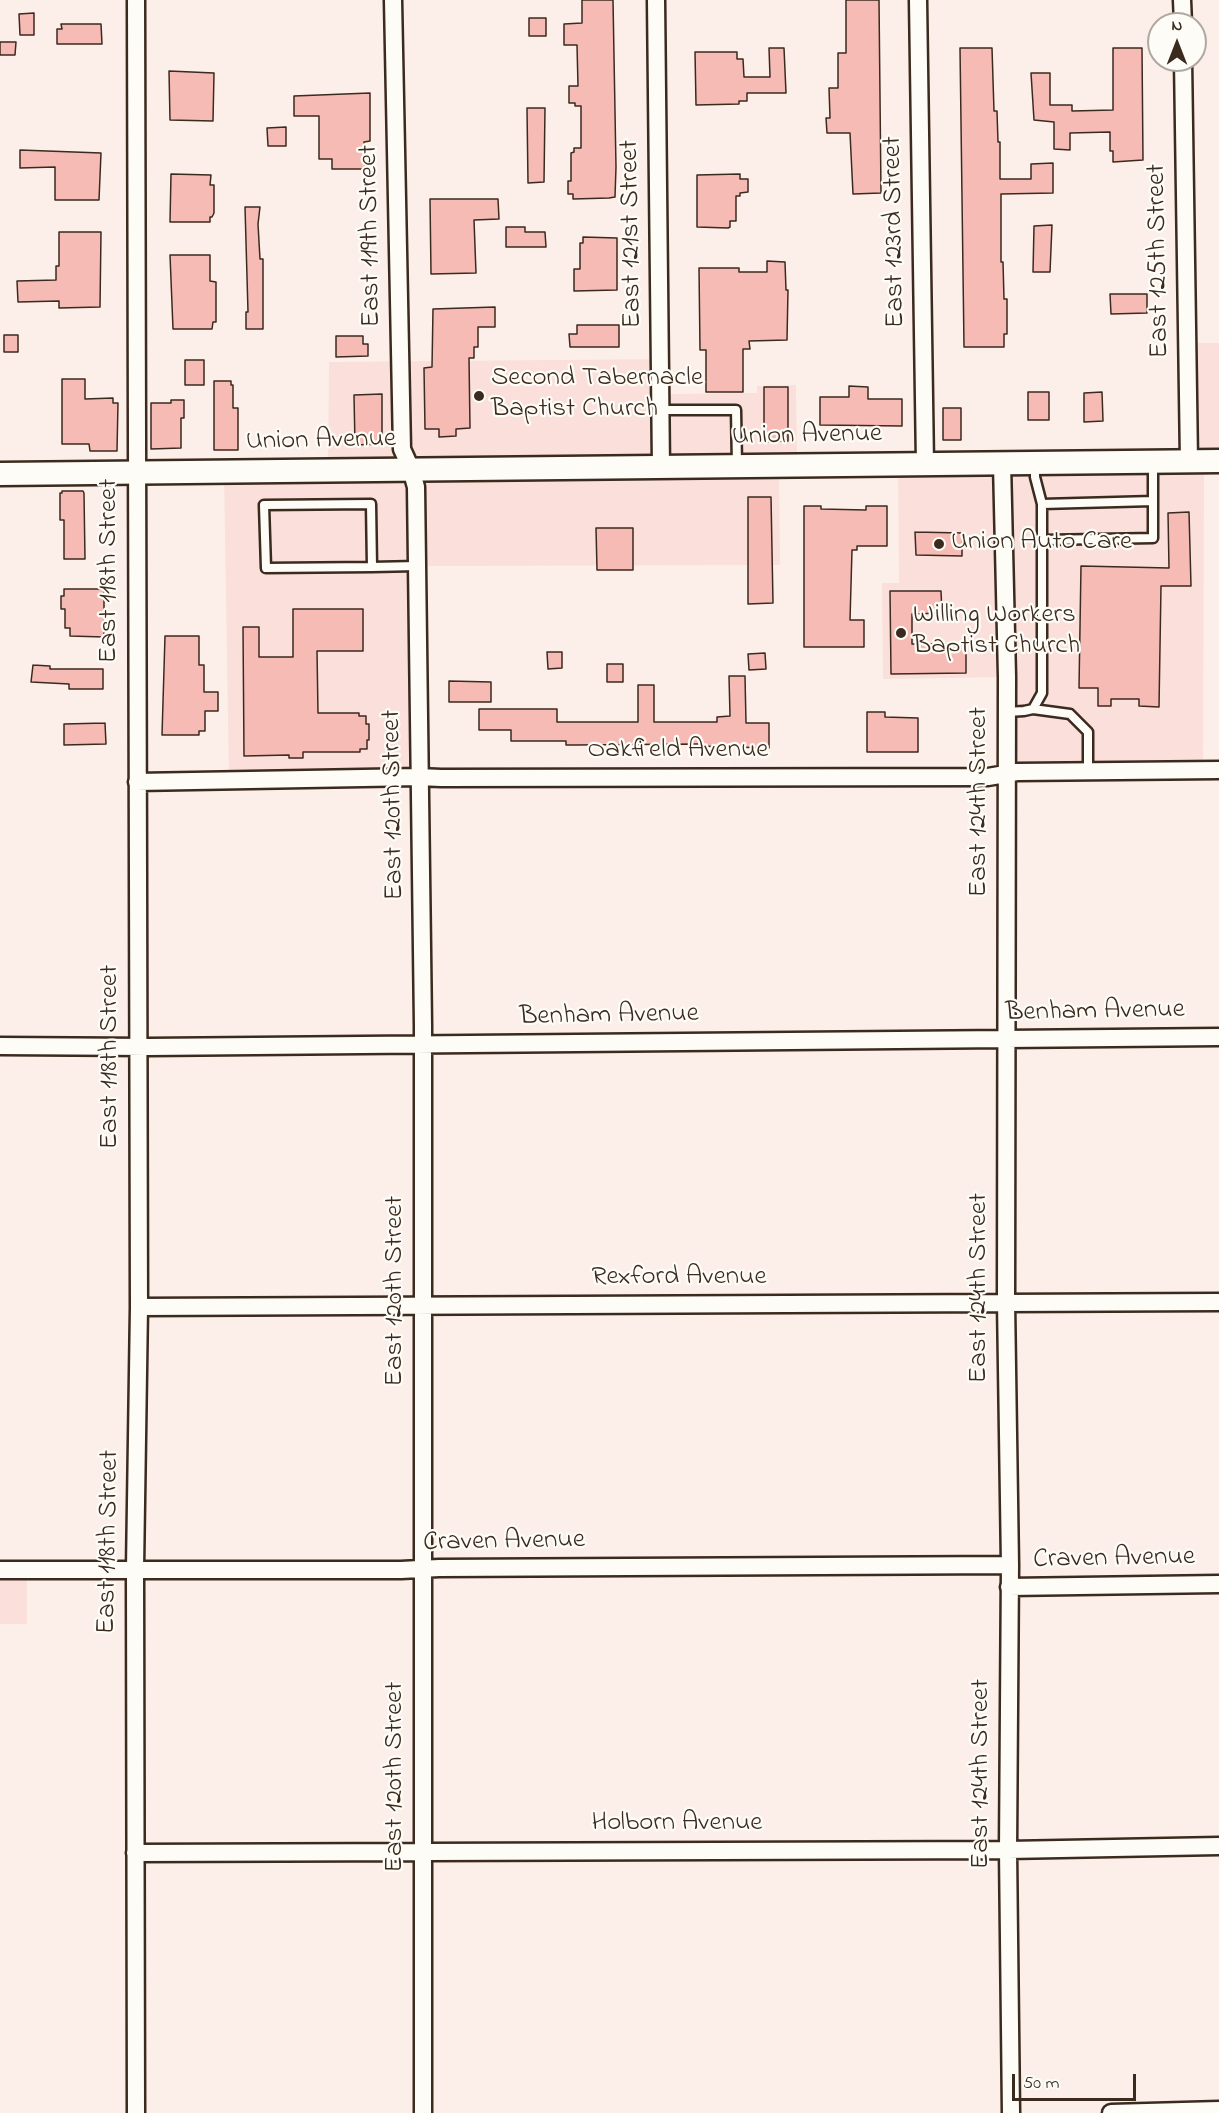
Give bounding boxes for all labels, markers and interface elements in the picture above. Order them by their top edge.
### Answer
north arrow [1147,12,1207,72]
text: N [1172,14,1182,38]
street label: East 123rd Street [878,136,914,328]
street label: East 121st Street [615,139,651,329]
street label: East 119th Street [354,144,390,328]
street label: East 125th Street [1142,163,1178,359]
place label: Second Tabernacle Baptist Church [491,364,703,427]
marker: Second Tabernacle Baptist Church [472,389,486,403]
street label: Union Avenue [732,419,882,455]
street label: Union Avenue [246,424,396,460]
street label: East 118th Street [95,479,127,663]
place label: Union Auto Care [951,528,1132,560]
marker: Union Auto Care [932,537,946,551]
place label: Willing Workers Baptist Church [913,601,1080,664]
marker: Willing Workers Baptist Church [894,626,908,640]
street label: East 124th Street [965,707,997,897]
street label: East 120th Street [377,709,413,901]
street label: Oakfield Avenue [588,736,768,768]
street label: East 118th Street [96,965,128,1149]
street label: Benham Avenue [1005,995,1185,1031]
street label: Benham Avenue [519,999,699,1035]
street label: East 124th Street [965,1193,997,1383]
street label: East 120th Street [381,1196,413,1386]
street label: Rexford Avenue [591,1263,767,1295]
street label: East 118th Street [92,1449,128,1635]
street label: Craven Avenue [423,1525,585,1561]
street label: Craven Avenue [1033,1542,1195,1578]
street label: East 124th Street [967,1679,999,1869]
street label: East 120th Street [381,1682,413,1872]
street label: Holborn Avenue [592,1809,762,1841]
scale bar [1015,2062,1140,2100]
text: 50 m [1023,2071,1060,2097]

